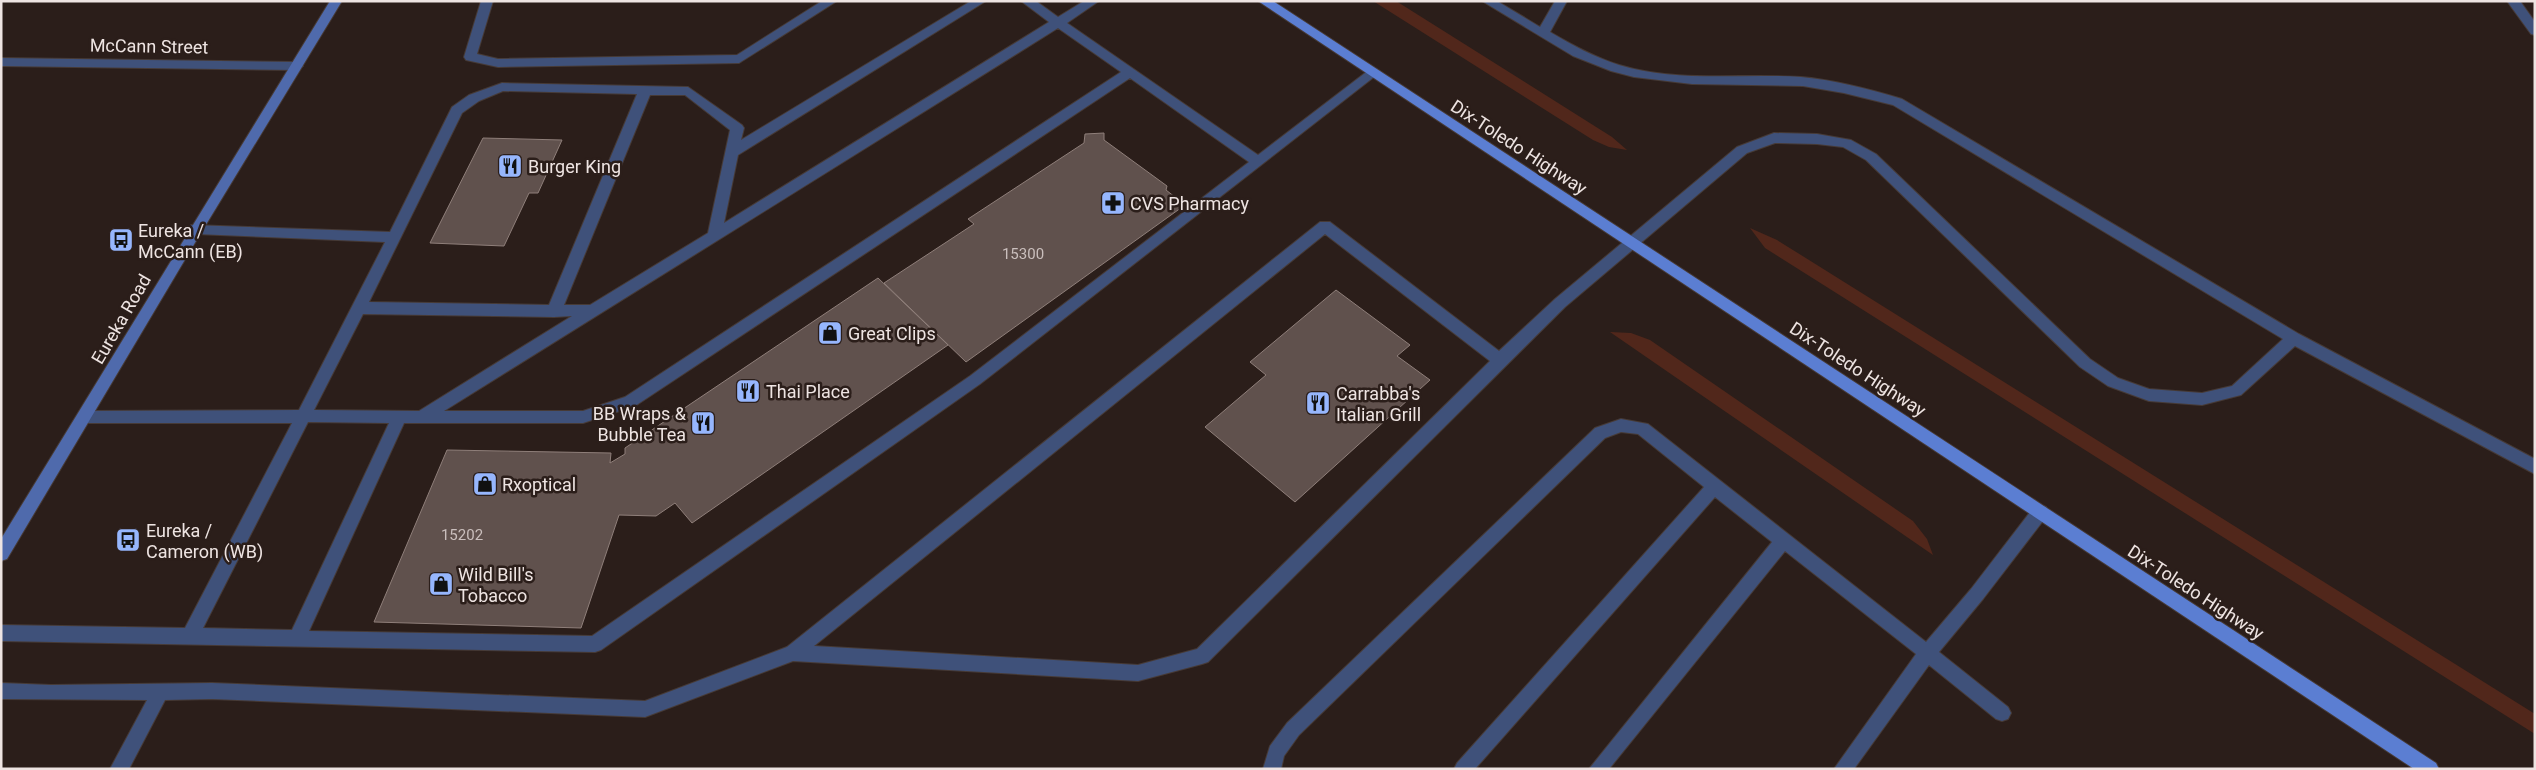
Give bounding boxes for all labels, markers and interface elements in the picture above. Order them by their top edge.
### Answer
street label: McCann Street [90,34,209,58]
street label: Dix-Toledo Highway [1447,95,1591,199]
restaurant icon: Burger King [497,153,523,179]
place label: Burger King [528,156,621,177]
pharmacy icon: CVS Pharmacy [1100,190,1126,216]
place label: CVS Pharmacy [1130,193,1249,214]
place label: Eureka / McCann (EB) [138,220,243,263]
bus stop icon: Eureka / McCann (EB) [108,227,134,253]
house number: 15300 [1002,245,1044,263]
street label: Eureka Road [87,270,155,368]
street label: Dix-Toledo Highway [1786,317,1930,421]
shop icon: Great Clips [817,320,843,346]
place label: Great Clips [848,323,936,344]
restaurant icon: Thai Place [735,378,761,404]
place label: Thai Place [766,381,850,402]
place label: Carrabba's Italian Grill [1336,383,1421,425]
restaurant icon: Carrabba's Italian Grill [1305,390,1331,416]
place label: BB Wraps & Bubble Tea [593,403,687,445]
restaurant icon: BB Wraps & Bubble Tea [690,410,716,436]
shop icon: Rxoptical [472,471,498,497]
place label: Rxoptical [502,474,576,495]
place label: Eureka / Cameron (WB) [146,520,263,563]
house number: 15202 [441,526,483,544]
bus stop icon: Eureka / Cameron (WB) [115,527,141,553]
street label: Dix-Toledo Highway [2124,540,2268,644]
place label: Wild Bill's Tobacco [458,564,533,606]
shop icon: Wild Bill's Tobacco [428,571,454,597]

